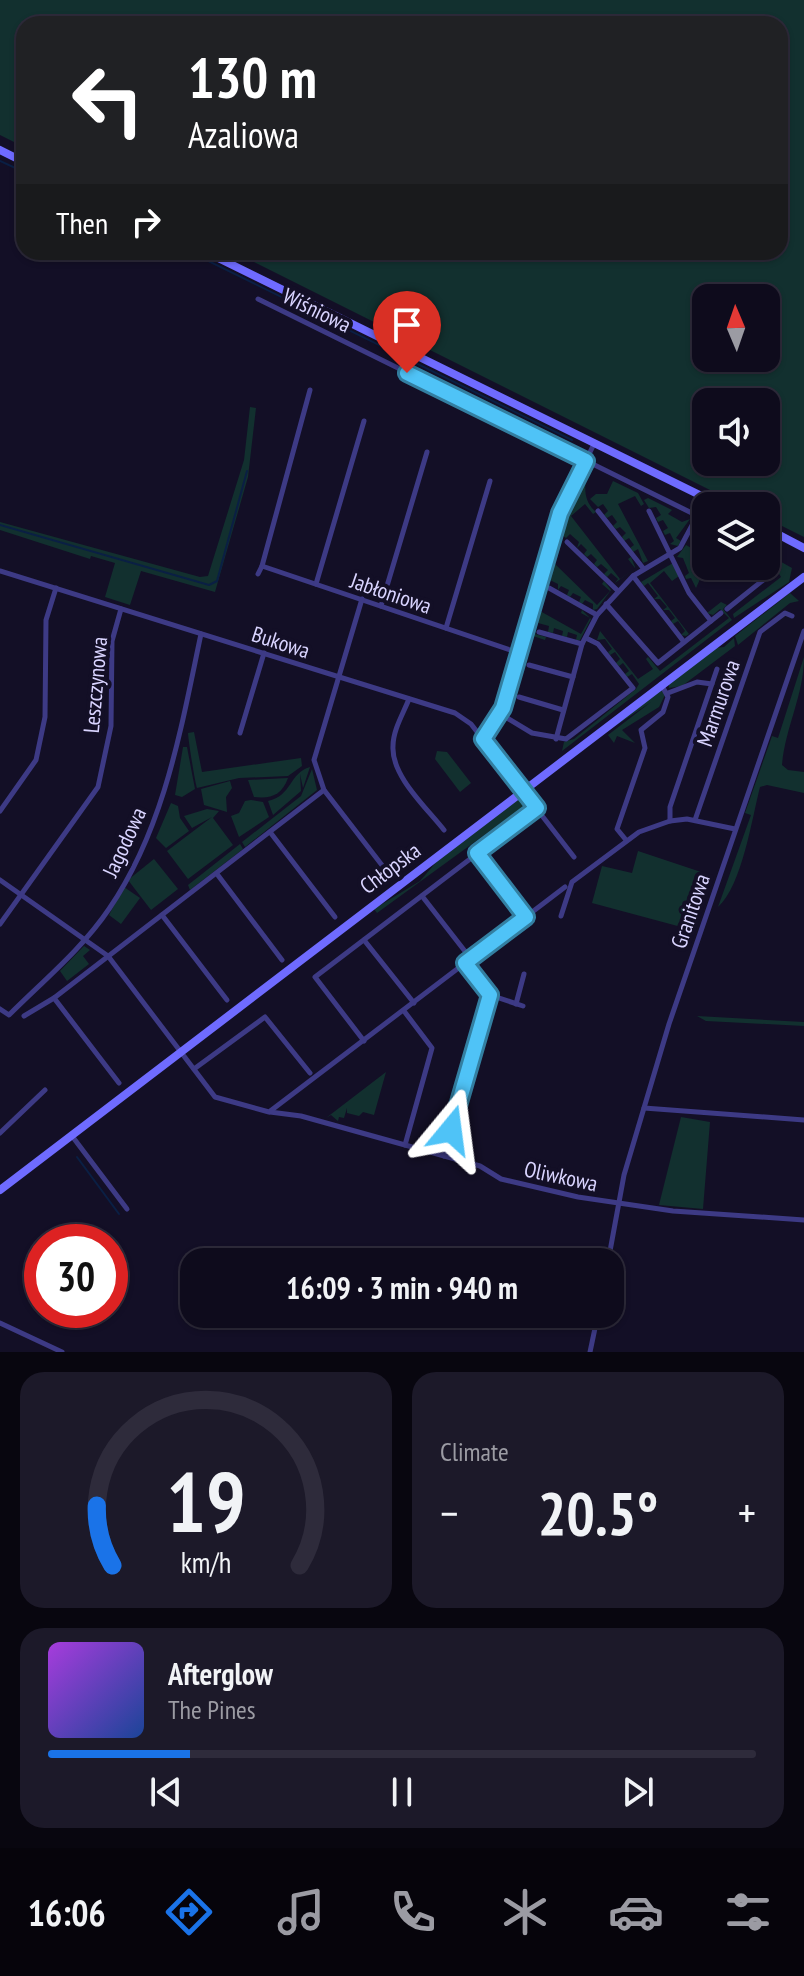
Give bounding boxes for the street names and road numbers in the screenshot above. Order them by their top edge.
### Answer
street label: Wiśniowa [278,282,356,338]
street label: Jabłoniowa [346,566,435,620]
street label: Bukowa [248,620,314,664]
street label: Leszczynowa [77,636,113,734]
street label: Marmurowa [690,656,746,750]
street label: Jagodowa [95,803,152,882]
street label: Chłopska [354,836,426,900]
street label: Granitowa [664,870,716,952]
street label: Oliwkowa [522,1155,600,1197]

